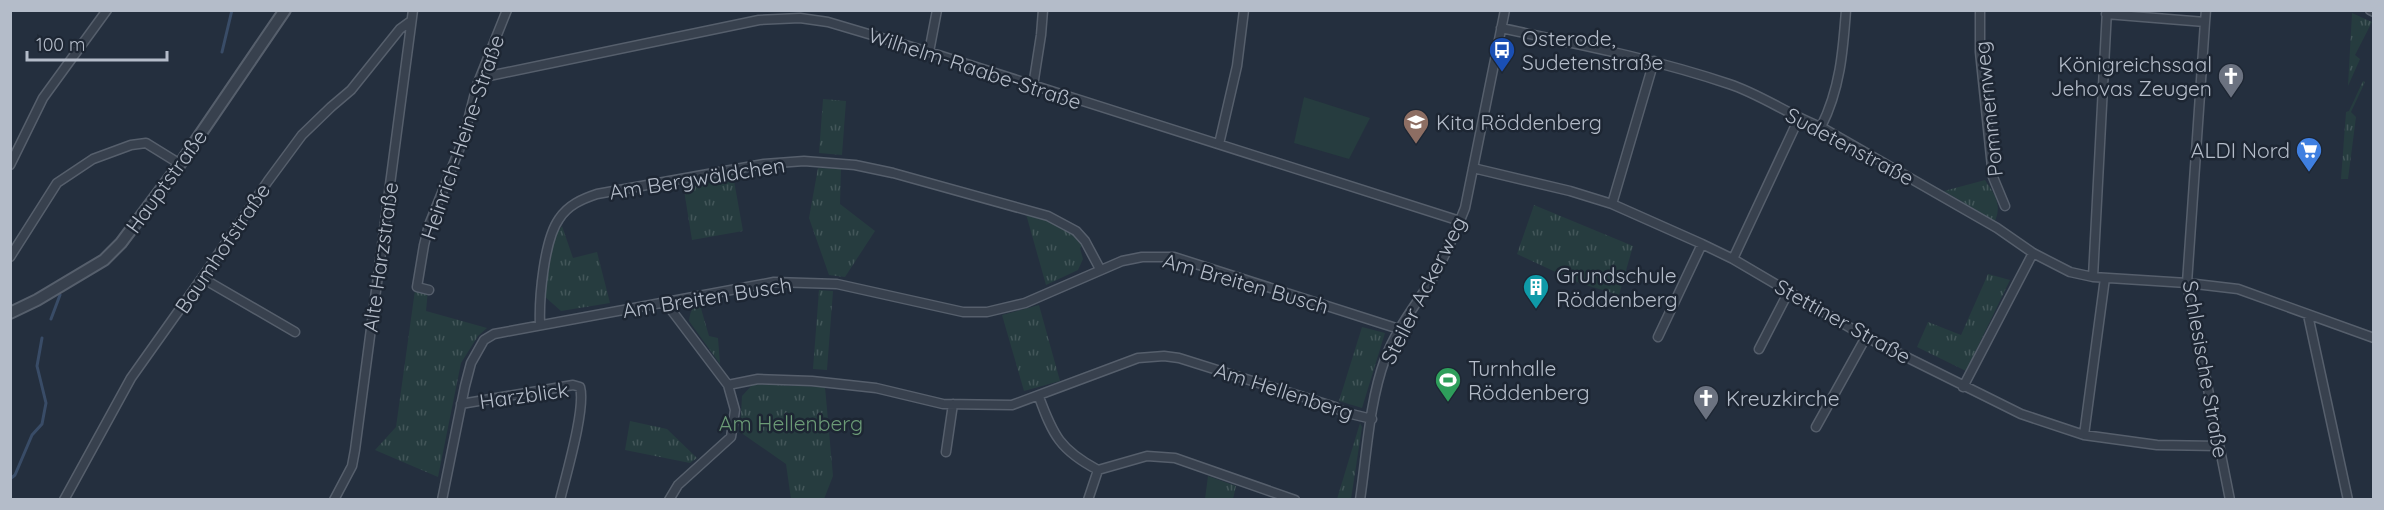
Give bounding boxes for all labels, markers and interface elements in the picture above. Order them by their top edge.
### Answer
street label: Wilhelm-Raabe-Straße [865,21,1085,115]
scale bar [27,24,166,62]
place label: Osterode, Sudetenstraße [1522,25,1663,75]
street label: Heinrich-Heine-Straße [415,31,509,243]
text: 100 m [36,33,85,56]
bus stop icon: Osterode, Sudetenstraße [1487,35,1517,73]
street label: Pommernweg [1968,40,2008,178]
place label: Königreichssaal Jehovas Zeugen [2051,51,2212,101]
church icon: Königreichssaal Jehovas Zeugen [2216,61,2246,99]
street label: Sudetenstraße [1781,101,1919,191]
school or university icon: Kita Röddenberg [1401,107,1431,145]
place label: Kita Röddenberg [1436,109,1602,135]
street label: Hauptstraße [120,124,212,238]
supermarket icon: ALDI Nord [2294,135,2324,173]
place label: ALDI Nord [2191,137,2290,163]
street label: Am Bergwäldchen [607,151,787,205]
street label: Baumhofstraße [169,178,275,318]
street label: Alte Harzstraße [357,180,403,334]
street label: Steiler Ackerweg [1375,212,1471,368]
street label: Am Breiten Busch [1160,247,1332,319]
place label: Grundschule Röddenberg [1556,262,1678,312]
street label: Am Breiten Busch [620,271,794,323]
building icon: Grundschule Röddenberg [1521,272,1551,310]
street label: Stettiner Straße [1771,273,1915,369]
street label: Schlesische Straße [2178,278,2234,460]
place label: Turnhalle Röddenberg [1468,355,1590,405]
street label: Am Hellenberg [1211,356,1357,426]
sports icon: Turnhalle Röddenberg [1433,365,1463,403]
street label: Harzblick [478,376,570,414]
church icon: Kreuzkirche [1691,383,1721,421]
place label: Kreuzkirche [1726,385,1840,411]
park label: Am Hellenberg [719,410,863,436]

